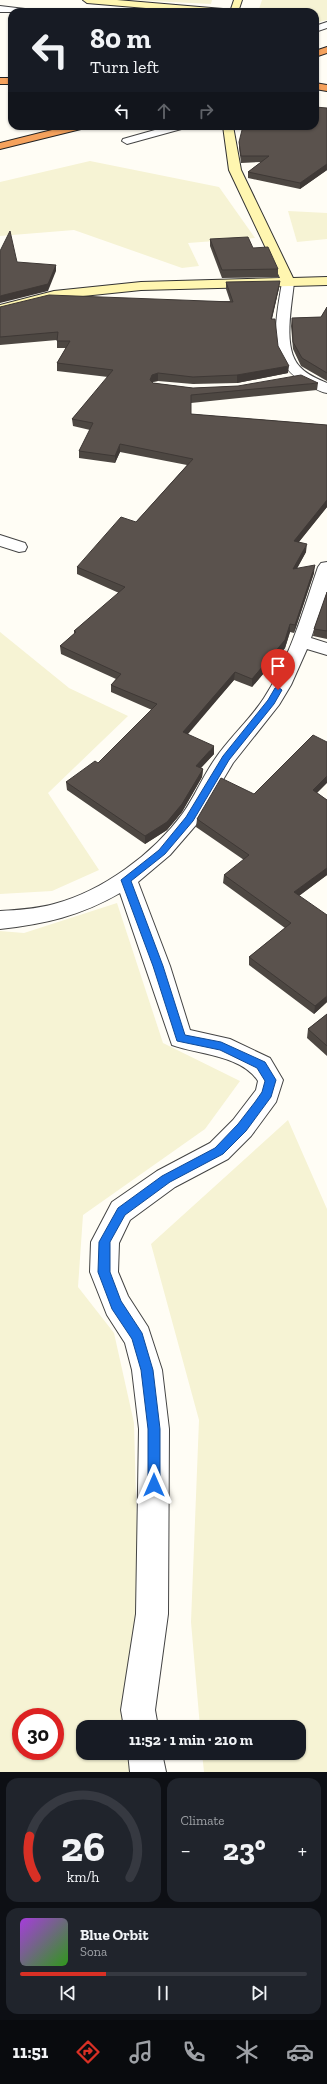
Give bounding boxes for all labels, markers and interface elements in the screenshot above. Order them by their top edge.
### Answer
text: 80 m [90,22,151,55]
icon: left [24,24,76,76]
text: Turn left [90,56,159,78]
icon: left [111,100,133,122]
icon: ahead [153,100,175,122]
icon: right [195,100,217,122]
pin [261,649,295,690]
icon: arrive [267,655,289,677]
position arrow [133,1464,175,1506]
speed limit sign: 30 [12,1708,64,1760]
text: 11:52 · 1 min · 210 m [129,1731,253,1749]
text: Climate [181,1813,224,1828]
text: 26 [61,1822,106,1872]
text: 23° [223,1832,266,1868]
text: − [181,1837,191,1864]
text: + [298,1837,307,1864]
text: km/h [67,1869,100,1886]
text: Blue Orbit [80,1926,148,1944]
text: Sona [80,1944,107,1959]
icon: previous [57,1982,79,2004]
icon: pause [152,1982,174,2004]
icon: next [248,1982,270,2004]
icon: directions [74,2038,102,2066]
icon: music [127,2038,155,2066]
icon: phone [180,2038,208,2066]
icon: climate [233,2038,261,2066]
icon: car [286,2038,314,2066]
text: 11:51 [13,2041,48,2063]

